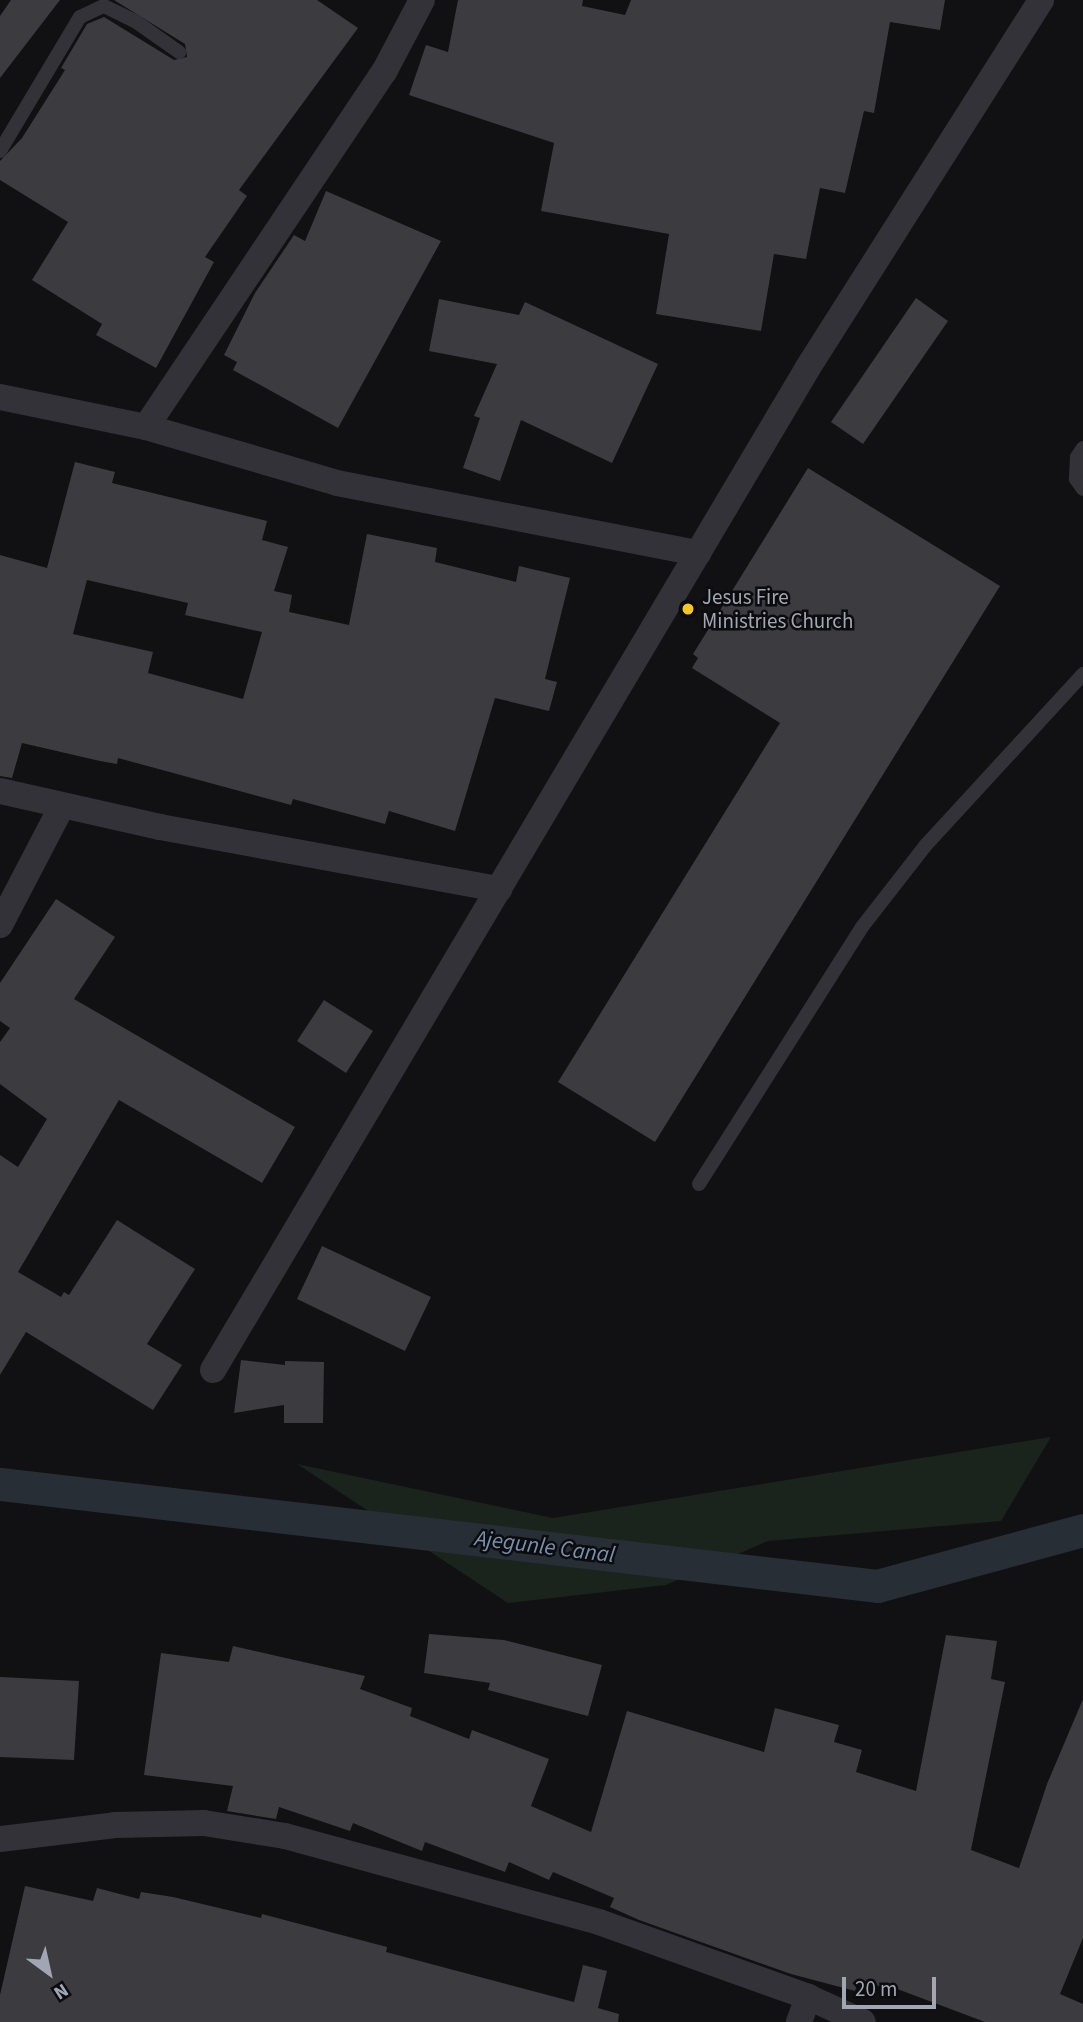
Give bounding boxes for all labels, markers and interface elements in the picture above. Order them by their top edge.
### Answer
place label: Jesus Fire Ministries Church [702,584,853,634]
marker: Jesus Fire Ministries Church [680,601,696,617]
water label: Ajegunle Canal [473,1525,617,1569]
north arrow [14,1938,84,2008]
scale bar [845,1962,940,2006]
text: 20 m [855,1974,897,2004]
text: N [48,1976,73,2006]

